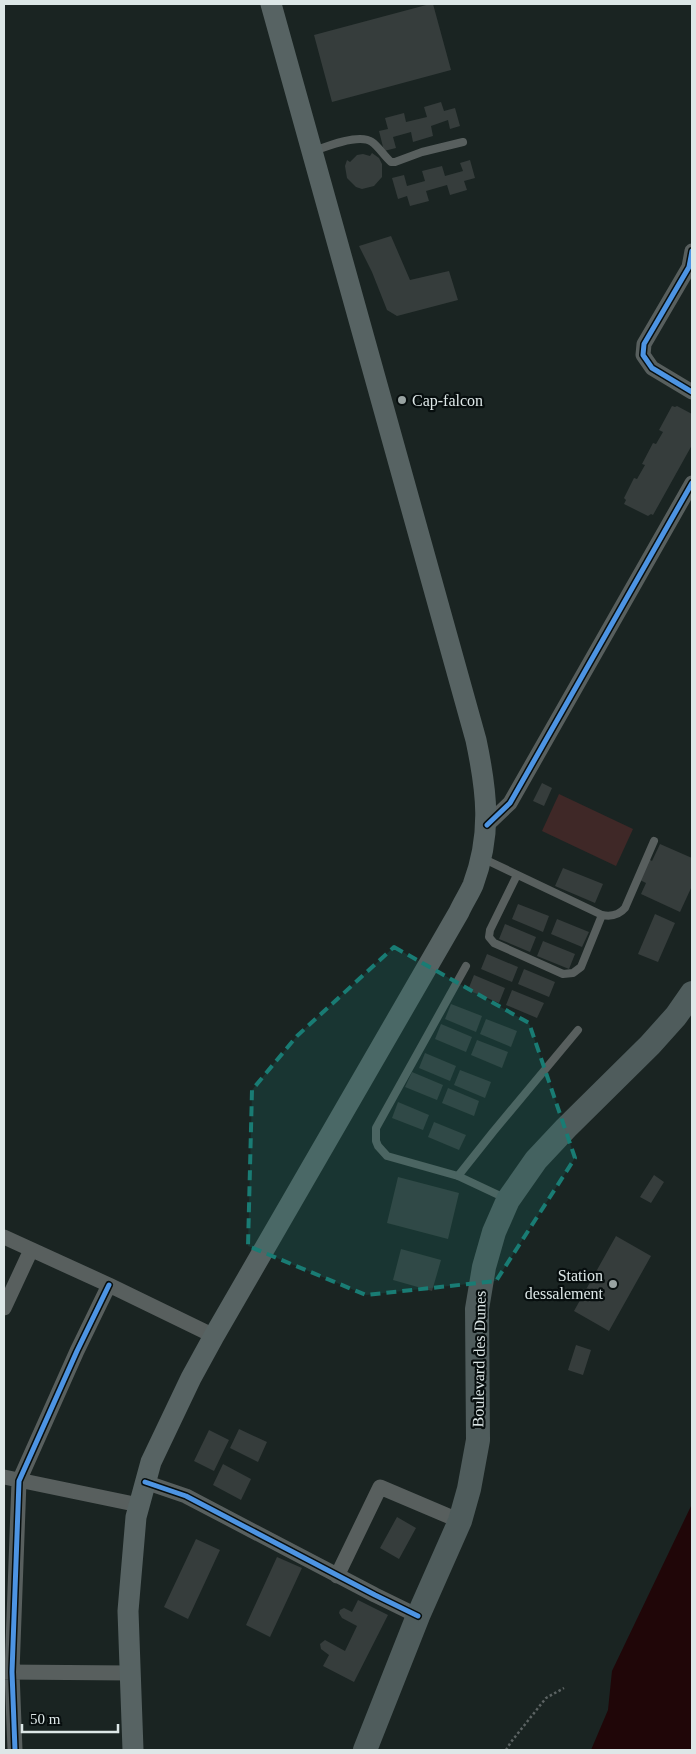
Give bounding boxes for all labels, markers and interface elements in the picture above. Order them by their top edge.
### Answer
place label: Cap-falcon [412,392,483,410]
marker: Cap-falcon [396,394,408,406]
place label: Station dessalement [525,1267,604,1302]
marker: Station dessalement [607,1278,619,1290]
street label: Boulevard des Dunes [469,1290,489,1428]
scale bar [22,1702,119,1734]
text: 50 m [30,1711,61,1727]

